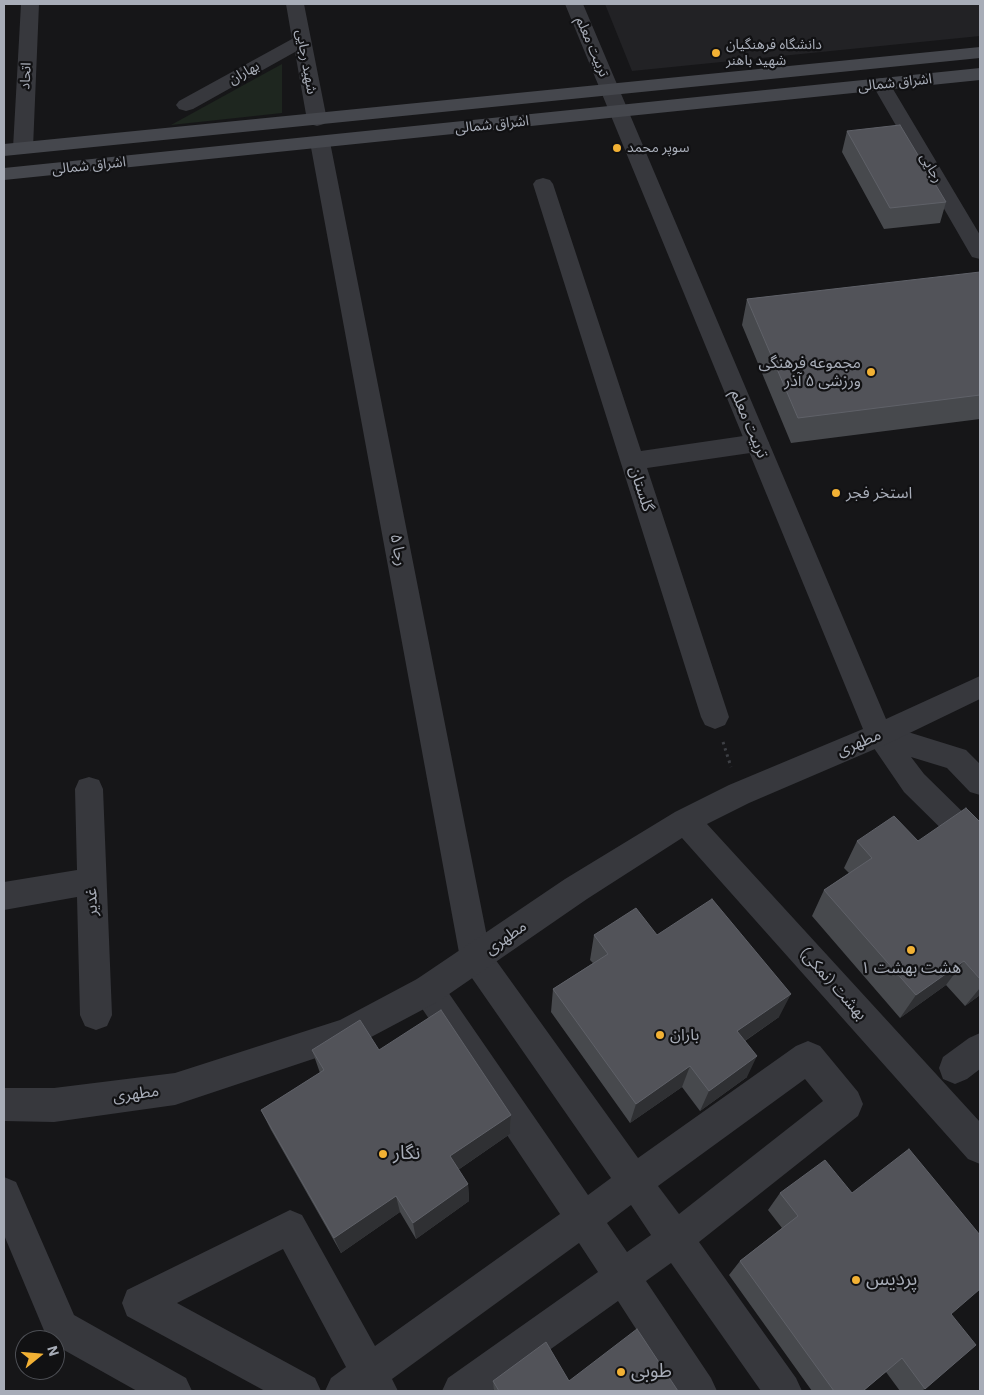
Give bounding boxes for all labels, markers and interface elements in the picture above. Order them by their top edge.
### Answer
street label: تربیت معلم [572,14,612,80]
street label: شهید رجایی [292,28,320,96]
place label: دانشگاه فرهنگیان شهید باهنر [726,37,822,70]
marker: دانشگاه فرهنگیان شهید باهنر [710,47,722,59]
street label: بهاران [226,58,262,88]
street label: اتحاد [17,62,35,90]
street label: اشراق شمالی [857,71,933,95]
street label: اشراق شمالی [454,113,530,137]
place label: سوپر محمد [627,140,689,156]
marker: سوپر محمد [611,142,623,154]
street label: رجایی [916,150,946,186]
street label: اشراق شمالی [51,154,127,178]
place label: مجموعه فرهنگی ورزشی ۵ آذر [759,353,861,391]
marker: مجموعه فرهنگی ورزشی ۵ آذر [865,366,877,378]
street label: تربیت معلم [726,387,772,461]
street label: گلستان [625,464,657,514]
place label: استخر فجر [846,483,912,503]
marker: استخر فجر [830,487,842,499]
street label: رجا ۵ [386,532,410,568]
street label: مطهری [834,725,884,761]
street label: غدیر [82,888,102,916]
street label: مطهری [482,917,530,959]
street label: بهشت (نمکی) [795,944,871,1024]
marker: هشت بهشت ۱ [905,944,917,956]
place label: هشت بهشت ۱ [861,958,961,978]
place label: باران [670,1025,699,1045]
marker: باران [654,1029,666,1041]
street label: مطهری [112,1082,160,1106]
place label: نگار [393,1143,420,1165]
marker: نگار [377,1148,389,1160]
place label: پردیس [866,1269,917,1291]
marker: پردیس [850,1274,862,1286]
north arrow [15,1330,65,1380]
text: N [43,1343,63,1358]
place label: طوبی [631,1361,672,1383]
marker: طوبی [615,1366,627,1378]

